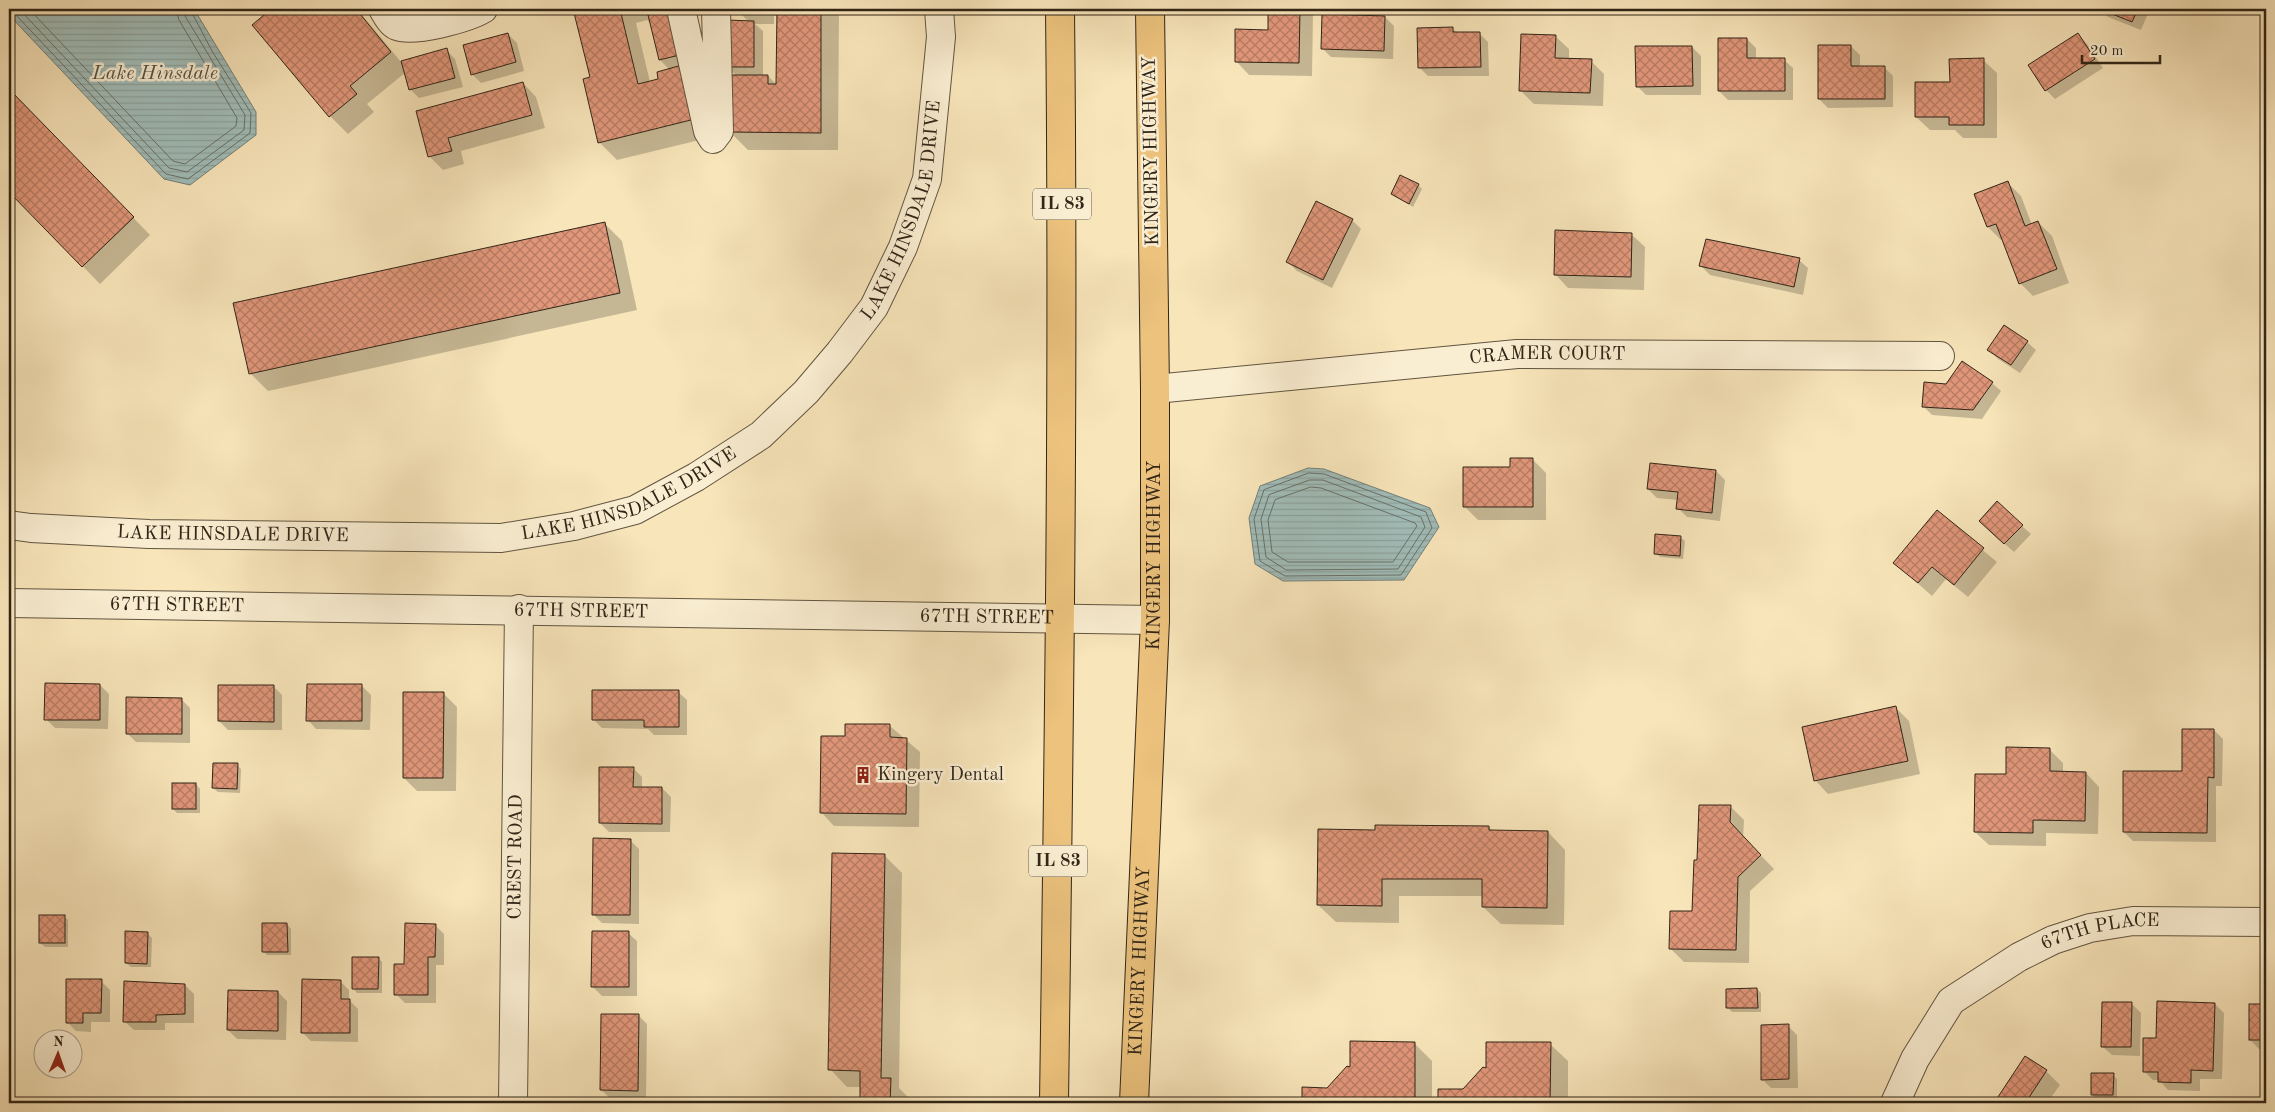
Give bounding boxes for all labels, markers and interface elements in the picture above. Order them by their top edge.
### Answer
scale bar [2082,32,2160,64]
text: 20 m [2090,44,2124,59]
street label: KINGERY HIGHWAY [1141,56,1163,246]
water label: Lake Hinsdale [91,64,218,84]
street label: LAKE HINSDALE DRIVE [858,99,944,324]
road number: IL 83 [1033,188,1091,220]
street label: CRAMER COURT [1468,344,1626,368]
street label: LAKE HINSDALE DRIVE [520,444,740,544]
street label: KINGERY HIGHWAY [1144,460,1165,651]
street label: LAKE HINSDALE DRIVE [116,523,349,546]
street label: 67TH STREET [109,595,244,616]
street label: 67TH STREET [513,601,648,622]
street label: 67TH STREET [919,607,1054,628]
building icon: Kingery Dental [853,765,873,785]
place label: Kingery Dental [877,766,1004,785]
street label: CREST ROAD [506,794,526,920]
road number: IL 83 [1029,846,1087,876]
street label: KINGERY HIGHWAY [1127,866,1154,1057]
street label: 67TH PLACE [2038,911,2160,954]
north arrow [32,1030,82,1080]
text: N [53,1035,64,1049]

